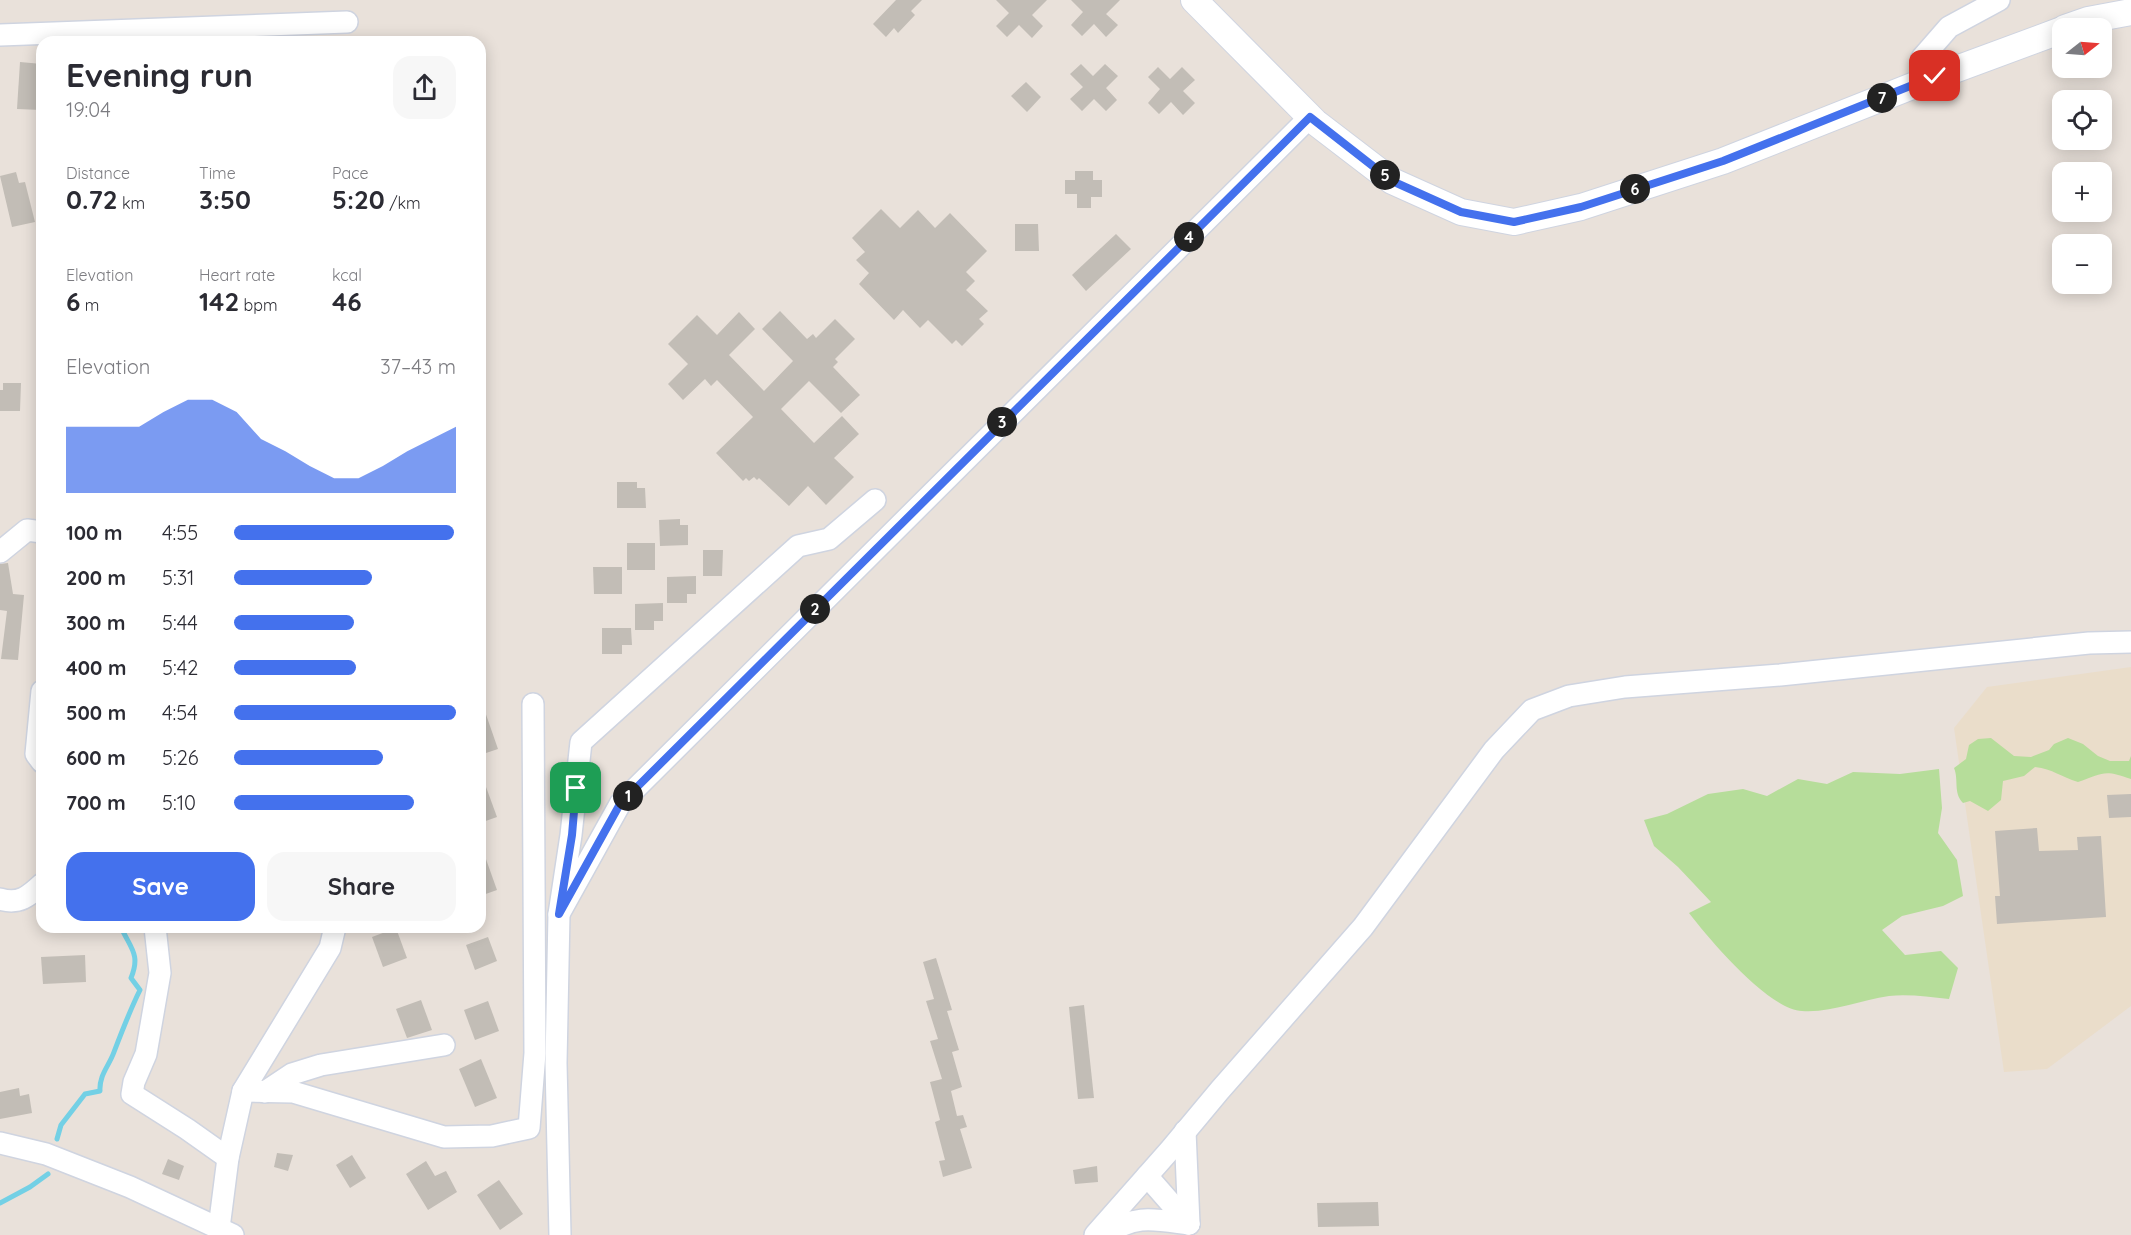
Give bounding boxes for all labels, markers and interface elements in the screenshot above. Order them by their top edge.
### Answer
north arrow [2052,18,2112,78]
map controls [2052,18,2112,294]
pin [1909,50,1960,101]
text: Evening run [66,54,253,95]
button: share [393,56,456,119]
icon: check [1918,59,1951,92]
pin: 7 [1867,83,1897,113]
text: 7 [1878,88,1886,108]
button: locate [2052,90,2112,150]
text: 19:04 [66,97,111,122]
pin: 5 [1370,160,1400,190]
button: + [2052,162,2112,222]
text: Distance [66,163,130,183]
text: Time [199,163,236,183]
text: Pace [332,163,368,183]
text: 5 [1380,165,1390,185]
pin: 6 [1620,174,1650,204]
text: 6 [1631,179,1639,199]
text: 0.72 [66,183,118,216]
text: 3:50 [199,183,251,216]
text: 5:20 [332,183,385,216]
text: km [118,193,145,213]
text: /km [385,193,421,213]
pin: 4 [1174,222,1204,252]
text: 4 [1184,227,1194,247]
button: − [2052,234,2112,294]
text: Elevation [66,265,133,285]
text: Heart rate [199,265,275,285]
text: kcal [332,265,362,285]
text: 6 [66,285,80,318]
text: 142 [199,285,239,318]
text: 46 [332,285,362,318]
text: m [80,295,99,315]
text: bpm [239,295,278,315]
text: Elevation [66,354,150,379]
text: 37–43 m [380,354,456,379]
pin: 3 [987,407,1017,437]
text: 3 [998,412,1006,432]
text: 100 m [66,520,122,545]
text: 4:55 [162,520,198,545]
text: 200 m [66,565,126,590]
text: 5:31 [162,565,195,590]
pin: 2 [800,594,830,624]
text: 2 [810,599,820,619]
text: 300 m [66,610,125,635]
text: 5:44 [162,610,198,635]
text: 400 m [66,655,126,680]
text: 5:42 [162,655,198,680]
text: 500 m [66,700,126,725]
text: 4:54 [162,700,198,725]
text: 600 m [66,745,126,770]
text: 5:26 [162,745,198,770]
pin [550,762,601,813]
icon: arrive [559,771,592,804]
pin: 1 [613,781,643,811]
text: 1 [625,786,631,806]
text: 700 m [66,790,126,815]
text: 5:10 [162,790,196,815]
button: Save [66,852,255,921]
button: Share [267,852,456,921]

